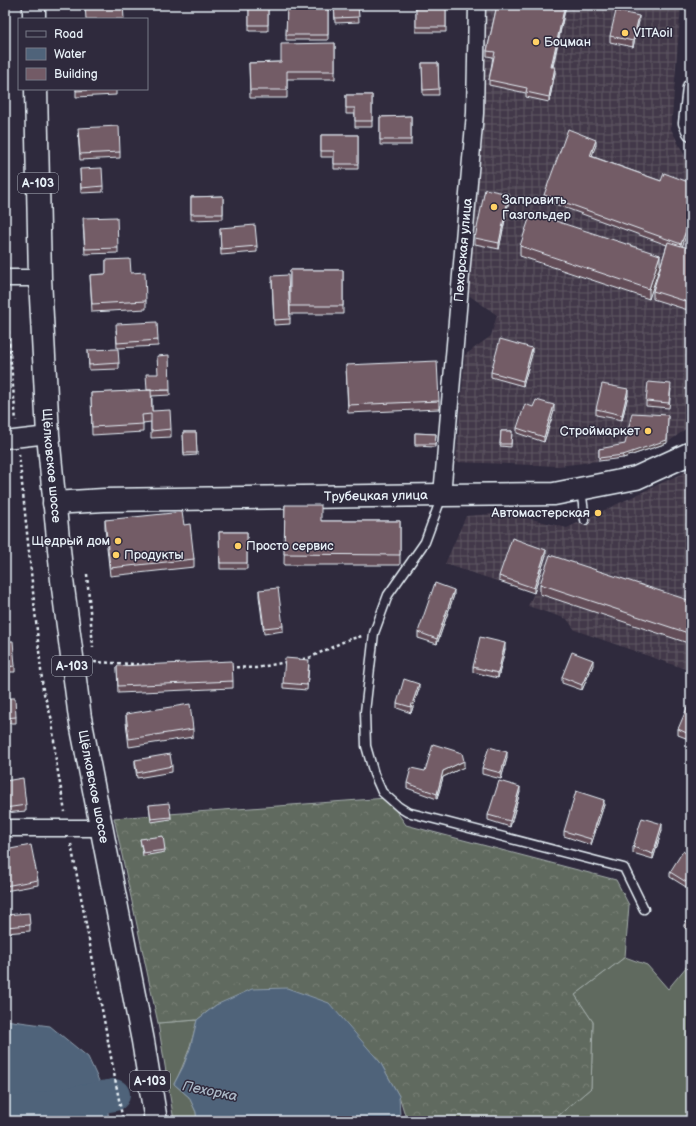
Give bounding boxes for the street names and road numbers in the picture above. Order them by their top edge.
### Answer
road number: А-103 [18,173,58,193]
street label: Пехорская улица [451,197,476,303]
street label: Щёлковское шоссе [39,408,64,524]
street label: Трубецкая улица [324,487,428,505]
road number: А-103 [52,656,92,676]
street label: Щёлковское шоссе [75,729,112,845]
road number: А-103 [130,1071,170,1091]

